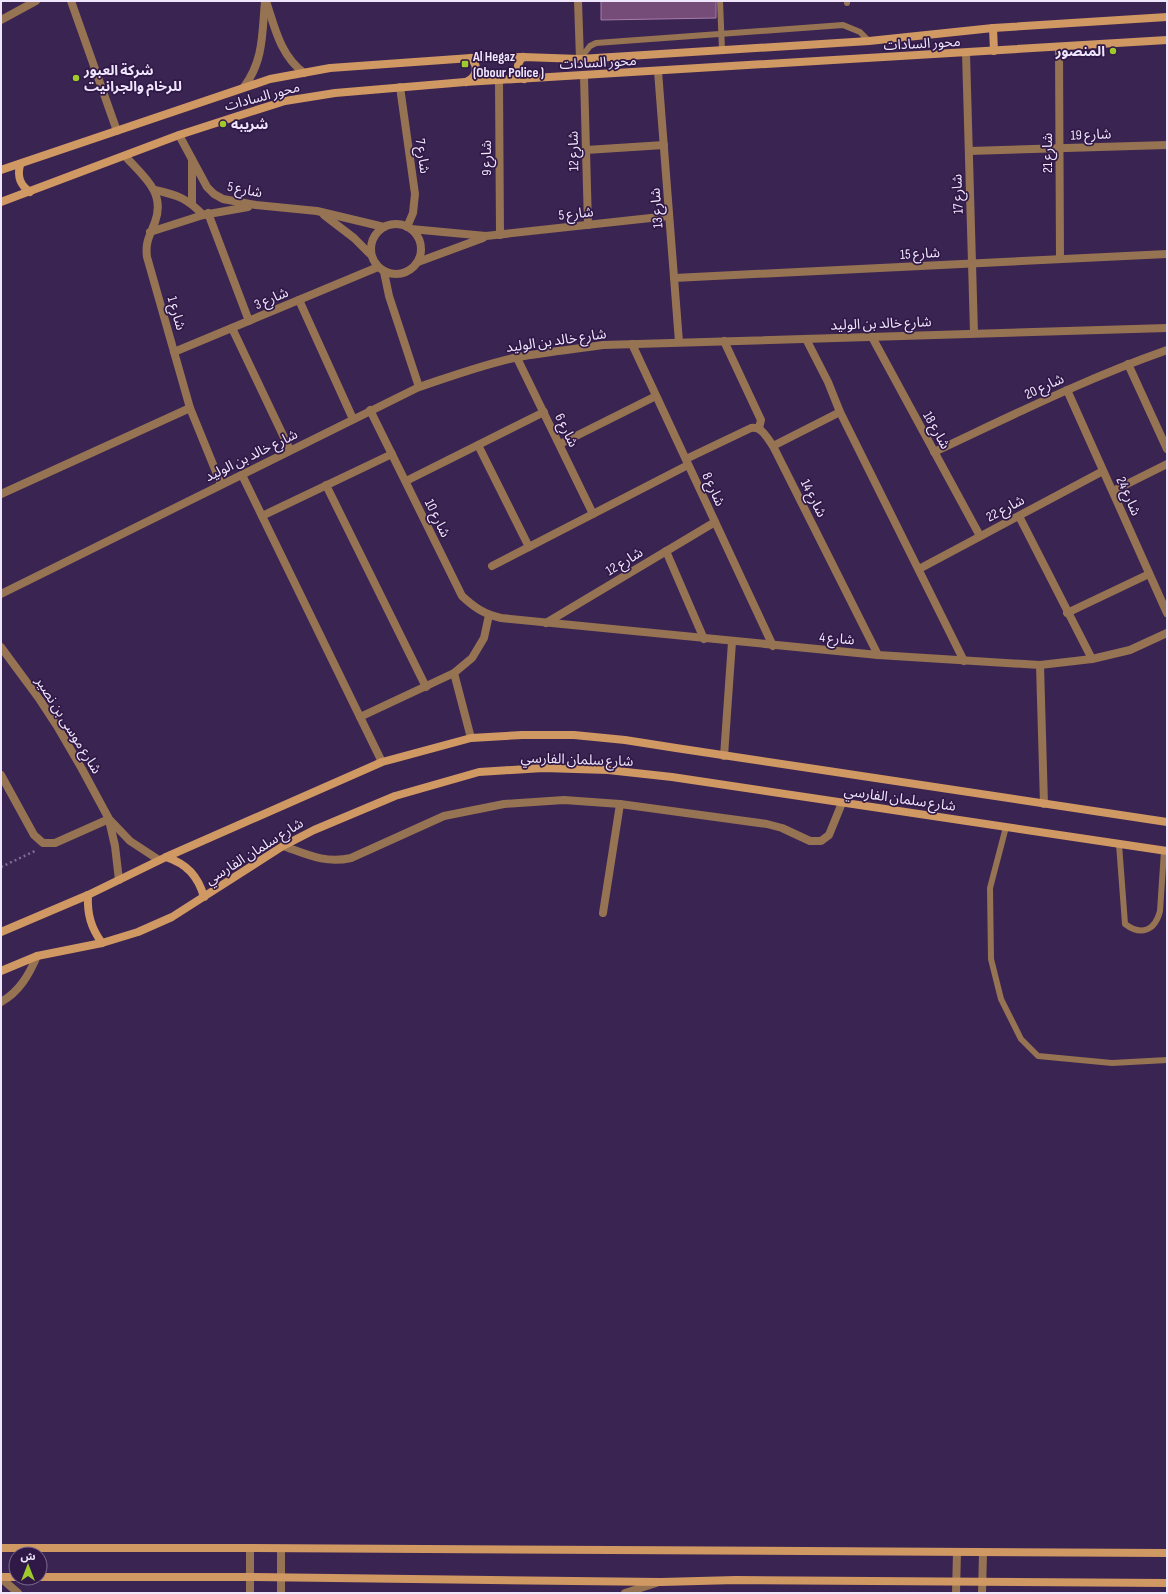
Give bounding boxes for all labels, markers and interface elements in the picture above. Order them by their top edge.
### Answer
street label: محور السادات [883,33,961,54]
place label: المنصور [1055,43,1105,60]
marker: المنصور [1108,46,1118,56]
place label: Al Hegaz (Obour Police ) [472,48,544,81]
street label: محور السادات [559,52,637,73]
marker: Al Hegaz (Obour Police ) [460,59,470,69]
place label: شركة العبور للرخام والجرانيت [83,62,182,97]
marker: شركة العبور للرخام والجرانيت [71,73,81,83]
street label: محور السادات [223,78,302,115]
place label: شريبه [231,116,268,133]
marker: شريبه [218,119,228,129]
street label: شارع 19 [1070,125,1112,146]
street label: شارع 12 [565,131,584,171]
street label: شارع 21 [1039,133,1058,173]
street label: شارع 7 [410,137,433,175]
street label: شارع 9 [478,140,497,176]
street label: شارع 17 [948,174,969,214]
street label: شارع 5 [226,178,264,203]
street label: شارع 13 [647,187,668,229]
street label: شارع 5 [558,203,595,226]
street label: شارع 15 [900,244,941,265]
street label: شارع 3 [252,284,292,315]
street label: شارع 1 [162,294,189,333]
street label: شارع خالد بن الوليد [830,313,932,336]
street label: شارع خالد بن الوليد [505,325,608,358]
street label: شارع 20 [1022,370,1067,405]
street label: شارع 18 [918,408,954,453]
street label: شارع 6 [549,410,582,451]
street label: شارع خالد بن الوليد [202,426,301,487]
street label: شارع 8 [696,469,729,510]
street label: شارع 24 [1111,474,1145,519]
street label: شارع 14 [795,476,830,521]
street label: شارع 22 [983,491,1028,527]
street label: شارع 10 [419,496,454,541]
street label: شارع 12 [603,544,647,581]
street label: شارع 4 [818,628,855,651]
street label: شارع موسى بن نصير [30,673,105,778]
street label: شارع سلمان الفارسي [520,749,634,772]
street label: شارع سلمان الفارسي [843,782,957,817]
street label: شارع سلمان الفارسي [202,814,308,890]
north arrow [8,1546,48,1586]
text: ش [20,1550,36,1563]

